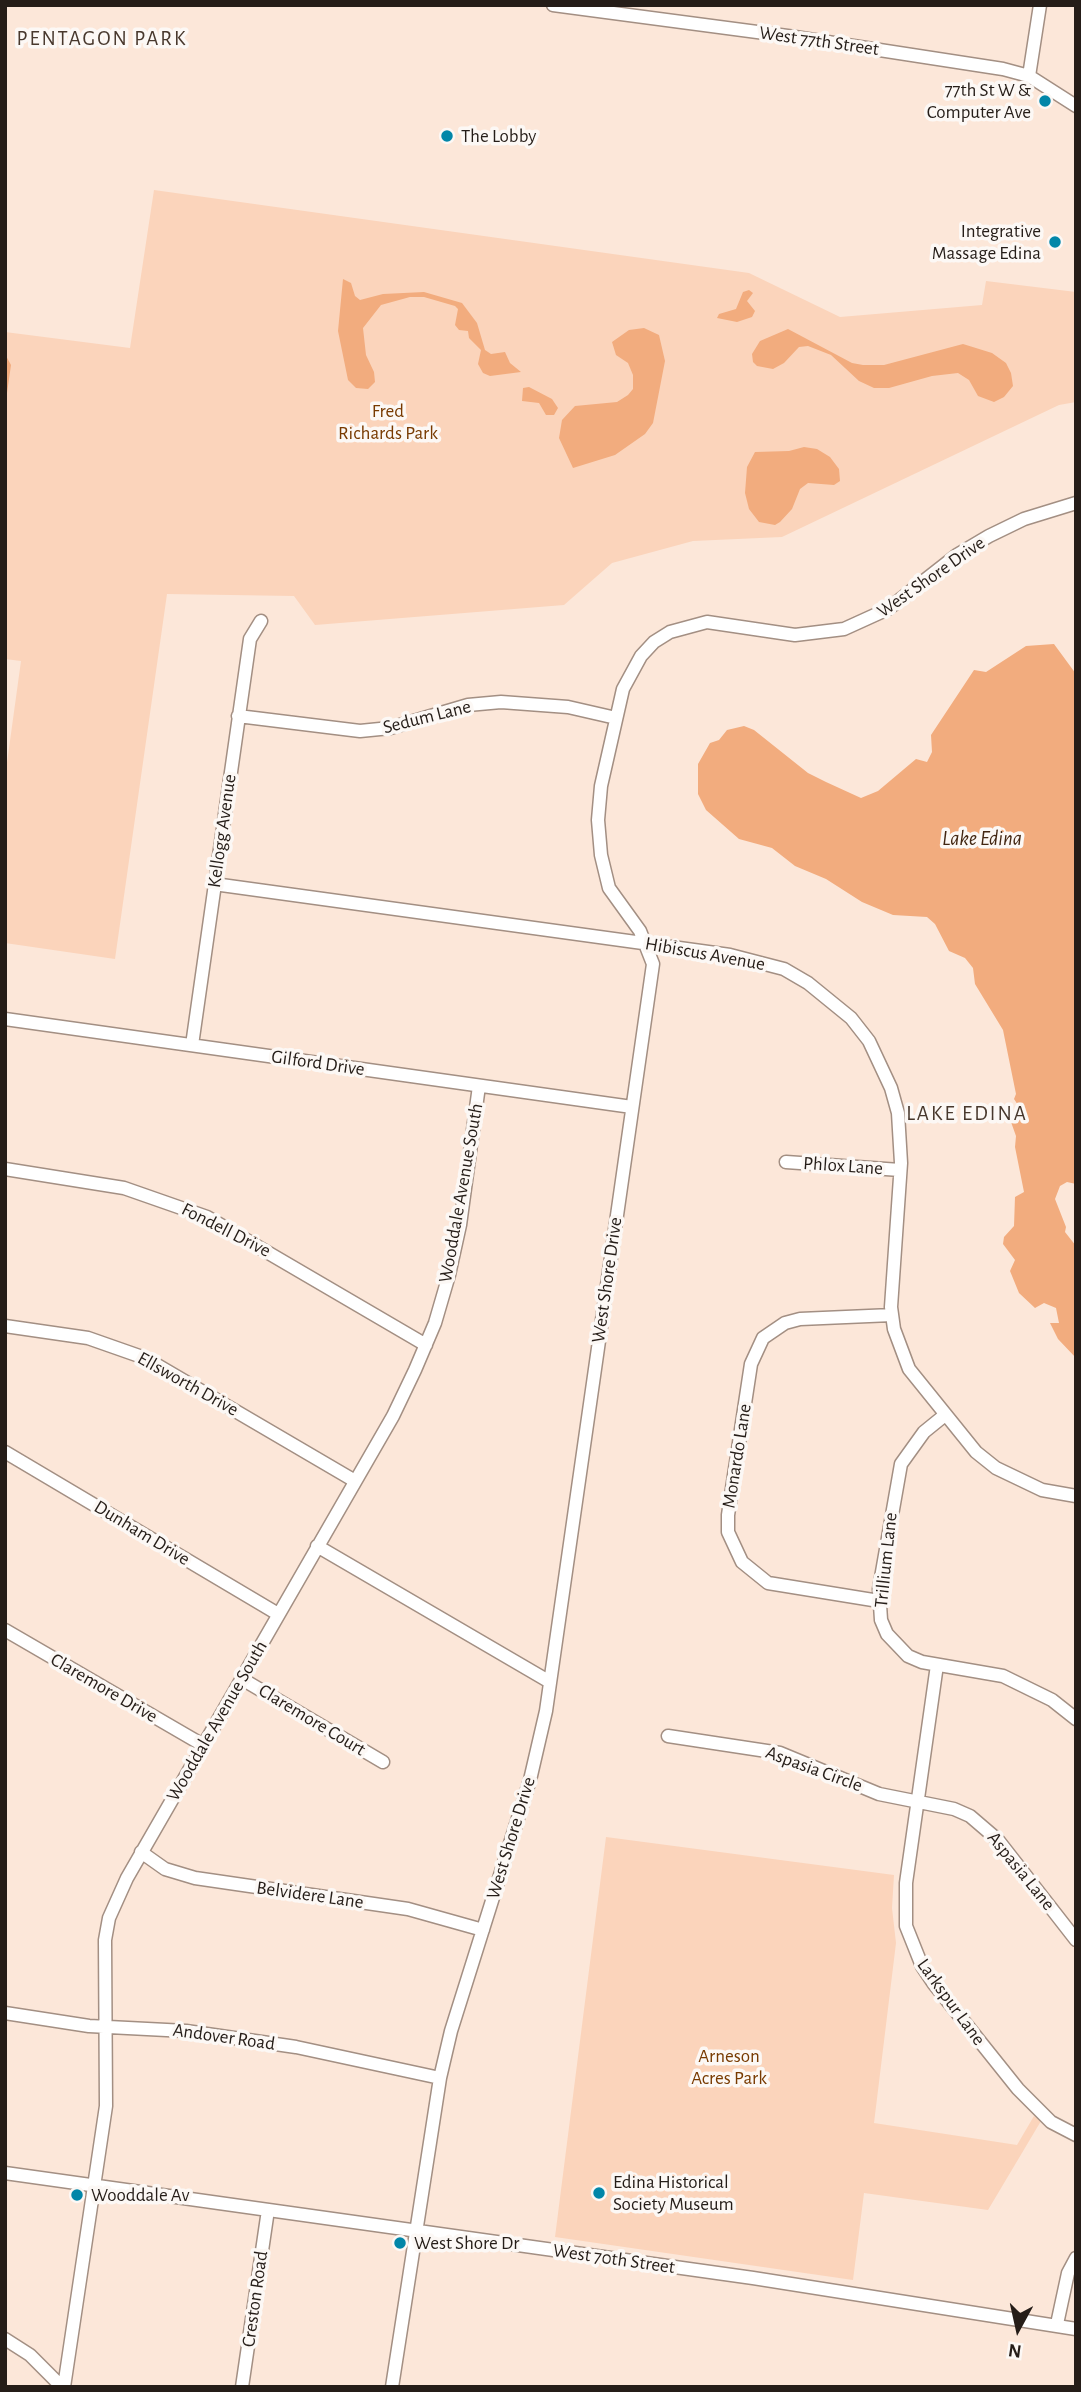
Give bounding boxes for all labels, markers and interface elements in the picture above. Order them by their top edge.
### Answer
street label: West 77th Street [758,21,880,61]
district label: PENTAGON PARK [18,26,186,52]
place label: 77th St W & Computer Ave [927,79,1031,123]
marker: 77th St W & Computer Ave [1037,93,1053,109]
place label: The Lobby [461,125,536,147]
marker: The Lobby [439,128,455,144]
place label: Integrative Massage Edina [932,220,1041,264]
marker: Integrative Massage Edina [1047,234,1063,250]
park label: Fred Richards Park [338,400,438,444]
street label: West Shore Drive [873,531,989,623]
street label: Sedum Lane [381,695,473,739]
street label: Kellogg Avenue [203,773,241,889]
water label: Lake Edina [942,826,1022,852]
street label: Hibiscus Avenue [643,932,767,976]
street label: Gilford Drive [270,1045,366,1081]
street label: Wooddale Avenue South [434,1101,488,1285]
district label: LAKE EDINA [907,1101,1027,1127]
street label: Phlox Lane [802,1152,884,1180]
street label: Fondell Drive [178,1198,274,1262]
street label: West Shore Drive [587,1216,627,1344]
street label: Ellsworth Drive [134,1347,242,1421]
street label: Monardo Lane [717,1402,757,1510]
street label: Dunham Drive [90,1495,194,1571]
street label: Trillium Lane [870,1511,902,1609]
street label: Wooddale Avenue South [162,1637,272,1805]
street label: Claremore Drive [46,1648,162,1728]
street label: Claremore Court [254,1679,370,1761]
street label: Aspasia Circle [762,1741,866,1797]
street label: West Shore Drive [482,1774,540,1902]
street label: Aspasia Lane [982,1827,1060,1915]
street label: Belvidere Lane [255,1876,365,1914]
street label: Larkspur Lane [912,1954,990,2050]
street label: Andover Road [171,2019,277,2055]
park label: Arneson Acres Park [691,2045,767,2089]
place label: Edina Historical Society Museum [613,2171,734,2215]
place label: Wooddale Av [91,2184,189,2206]
marker: Edina Historical Society Museum [591,2185,607,2201]
marker: Wooddale Av [69,2187,85,2203]
place label: West Shore Dr [414,2232,519,2254]
marker: West Shore Dr [392,2235,408,2251]
street label: West 70th Street [552,2239,676,2279]
street label: Creston Road [237,2249,273,2349]
north arrow [983,2294,1053,2364]
text: N [1007,2340,1023,2361]

